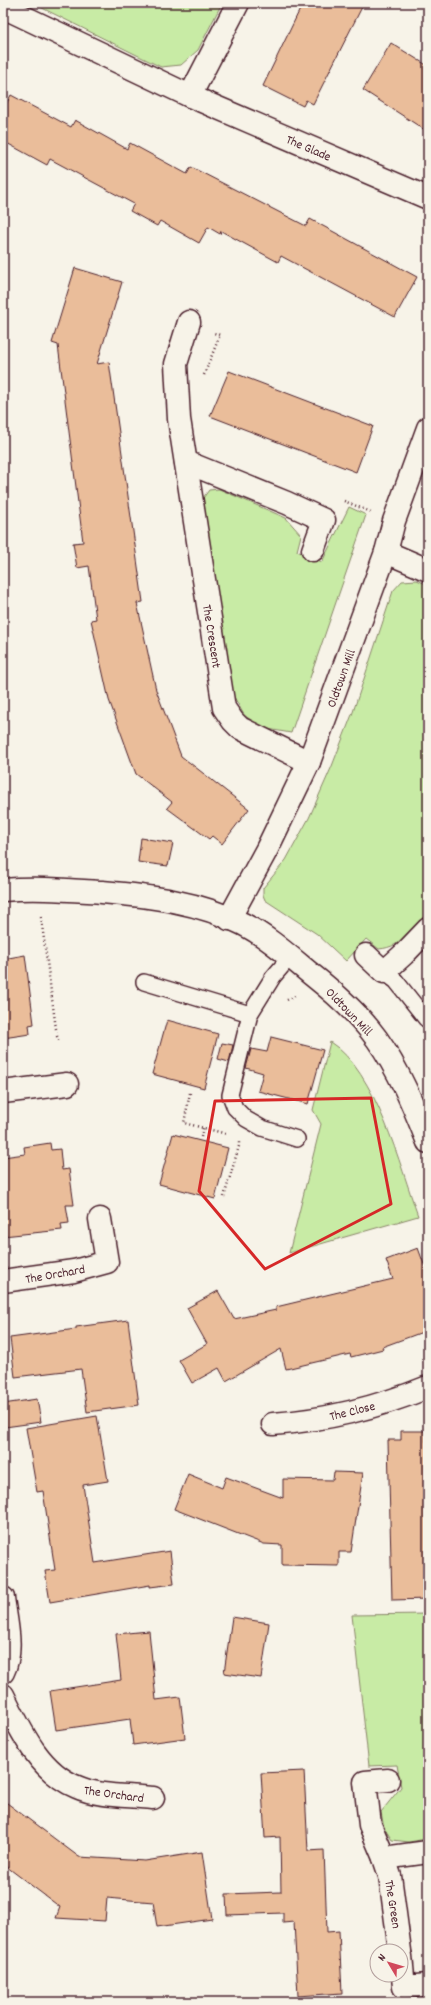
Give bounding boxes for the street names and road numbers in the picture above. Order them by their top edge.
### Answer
street label: The Glade [282,131,334,167]
street label: The Crescent [196,603,225,670]
street label: Oldtown Mill [323,647,362,711]
street label: Oldtown Mill [320,984,376,1041]
street label: The Orchard [24,1261,87,1290]
street label: The Close [328,1398,378,1427]
street label: The Orchard [82,1782,145,1809]
street label: The Green [378,1879,405,1930]

